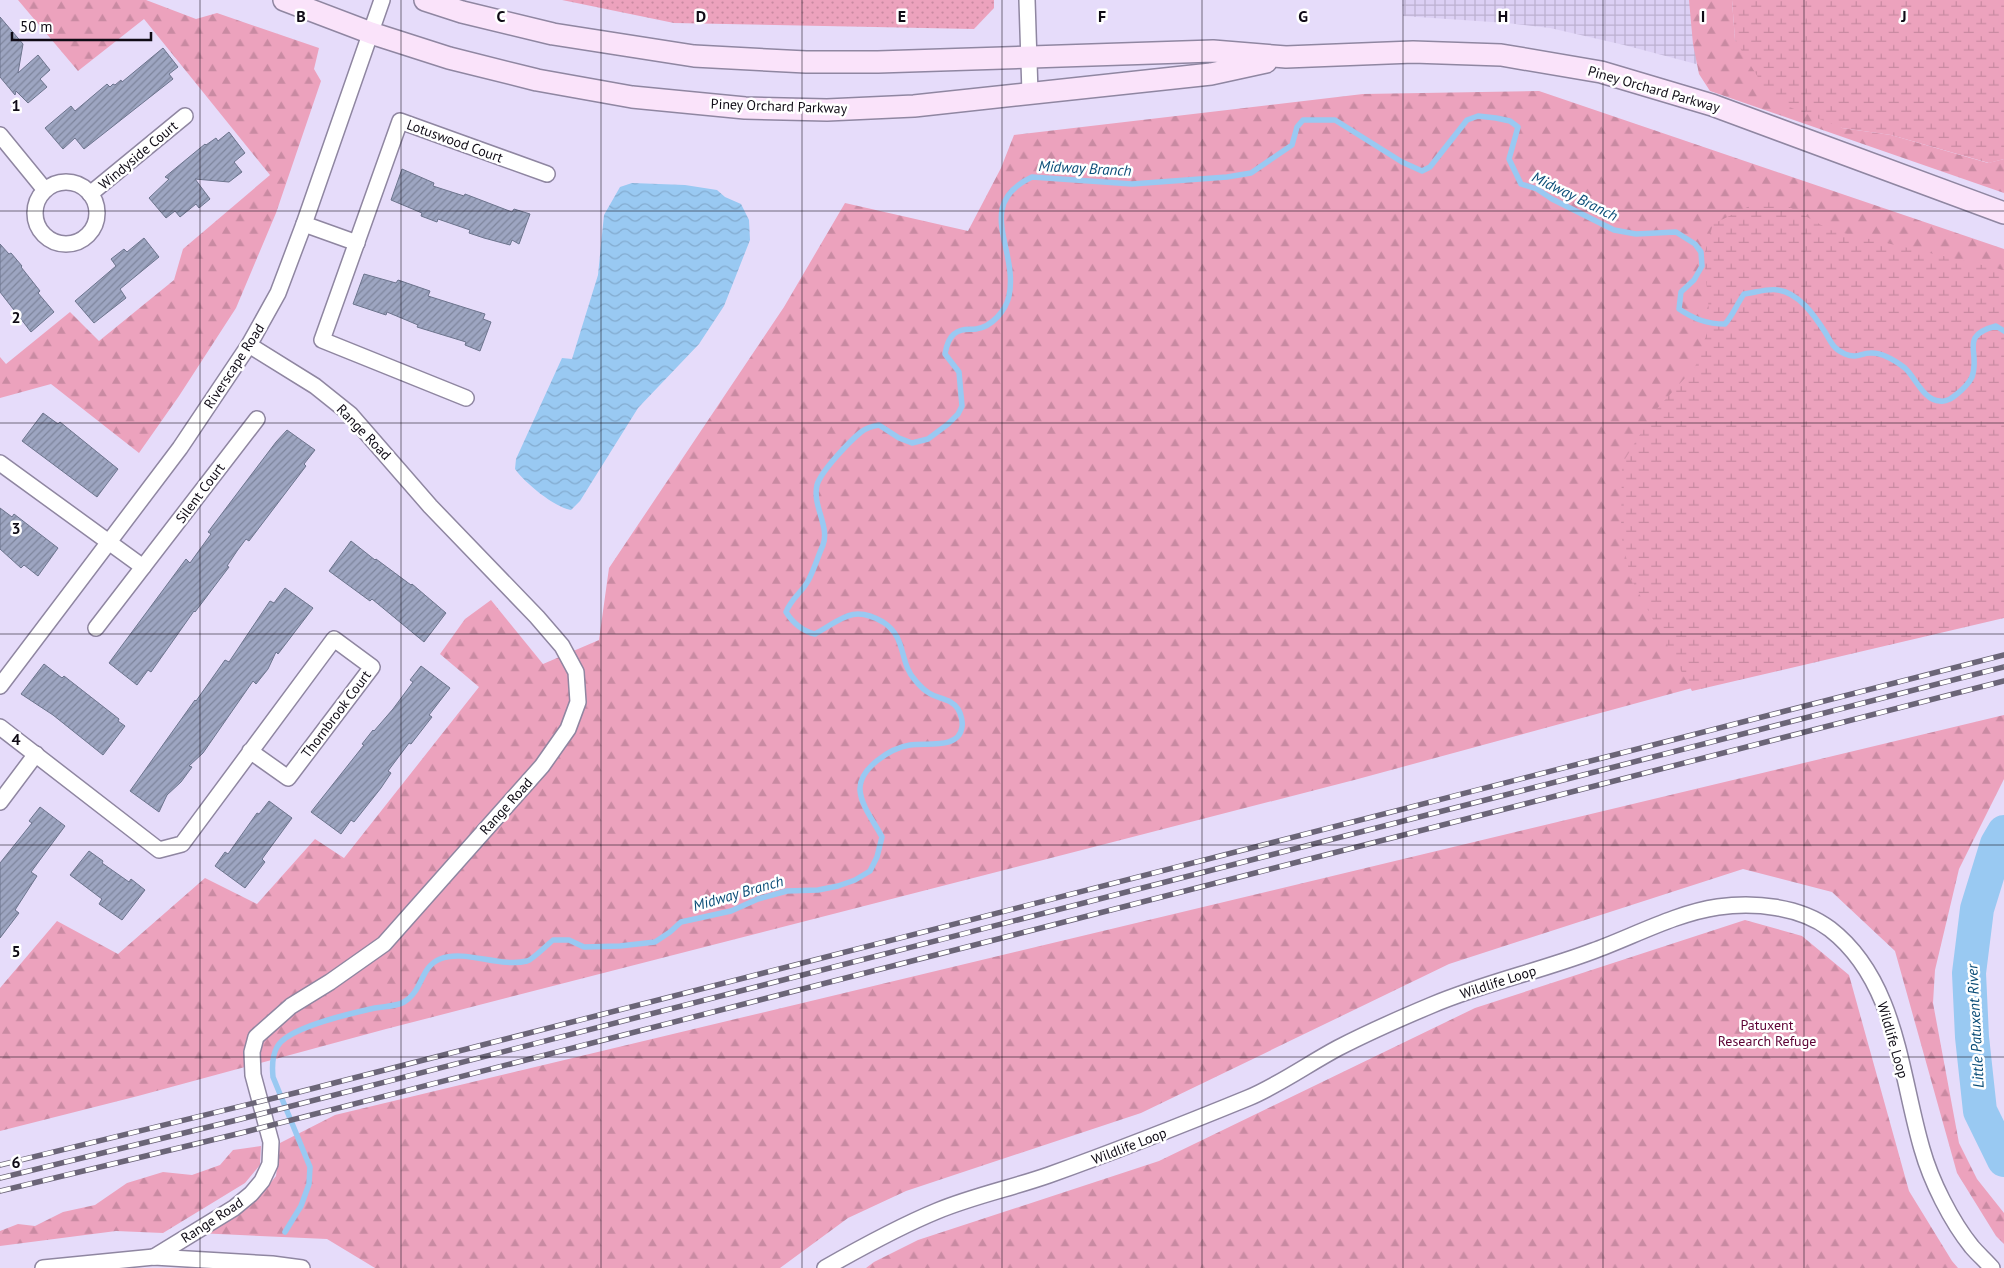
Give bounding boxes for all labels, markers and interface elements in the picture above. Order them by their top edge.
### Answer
text: B [296,6,306,26]
text: C [497,6,506,26]
text: D [696,6,706,26]
text: E [898,6,906,26]
text: F [1098,6,1106,26]
text: G [1298,6,1308,26]
text: H [1498,6,1508,26]
text: I [1701,6,1705,26]
text: J [1900,6,1907,26]
scale bar [12,10,151,42]
text: 50 m [20,17,53,36]
street label: Piney Orchard Parkway [1586,62,1723,117]
text: 1 [11,95,21,115]
street label: Piney Orchard Parkway [710,95,848,117]
street label: Lotuswood Court [404,115,506,167]
street label: Windyside Court [95,117,181,193]
water label: Midway Branch [1038,156,1132,180]
water label: Midway Branch [1529,167,1621,225]
text: 2 [11,307,21,327]
street label: Riverscape Road [200,320,268,412]
street label: Range Road [333,400,395,464]
street label: Silent Court [171,459,229,527]
text: 3 [11,518,21,538]
street label: Thornbrook Court [297,666,375,761]
text: 4 [11,729,21,749]
street label: Range Road [476,774,536,838]
water label: Midway Branch [691,871,785,915]
text: 5 [11,941,21,961]
street label: Wildlife Loop [1458,961,1538,1003]
water label: Little Patuxent River [1962,962,1988,1088]
street label: Wildlife Loop [1873,1000,1913,1080]
park label: Patuxent Research Refuge [1718,1016,1816,1050]
street label: Wildlife Loop [1089,1123,1169,1169]
text: 6 [11,1152,21,1172]
street label: Range Road [177,1193,247,1247]

